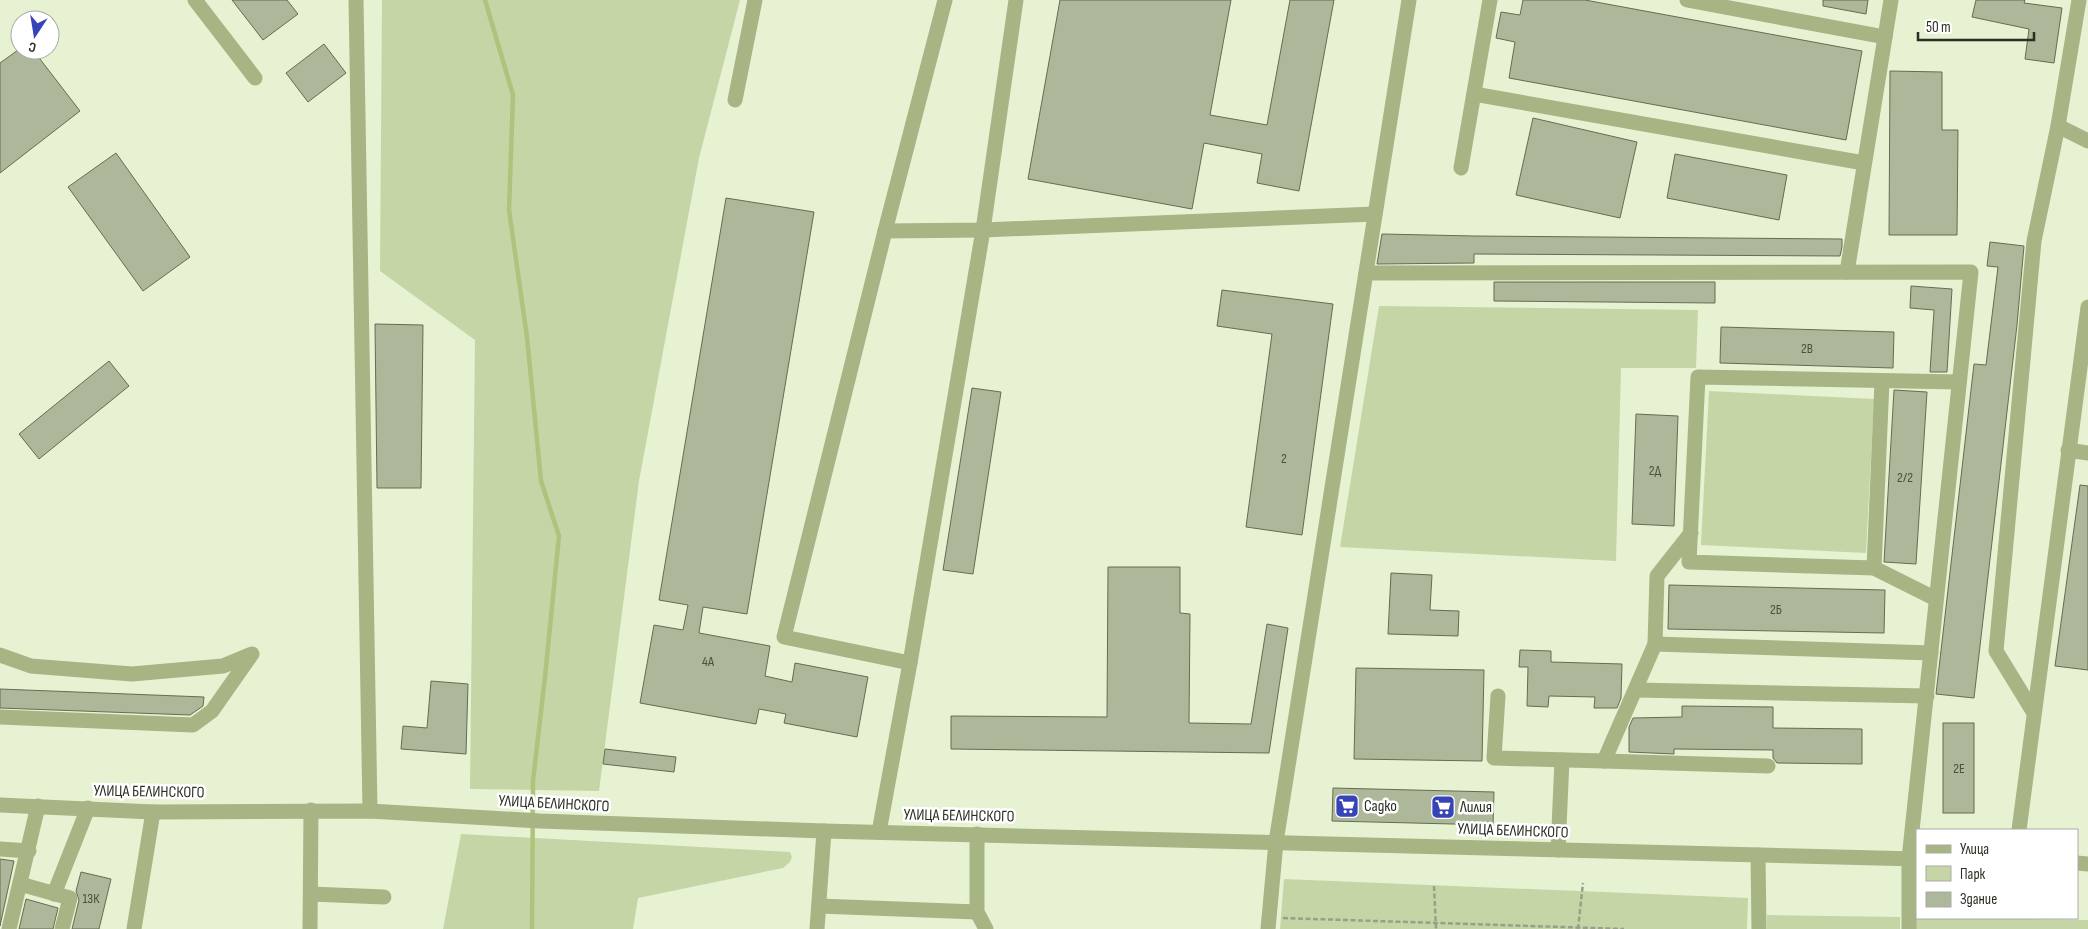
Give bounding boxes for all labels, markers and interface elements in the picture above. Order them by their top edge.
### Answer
north arrow [10,10,60,60]
scale bar [1918,10,2034,42]
text: 50 m [1926,18,1951,37]
text: С [27,38,38,56]
house number: 2В [1801,340,1813,357]
house number: 2 [1281,450,1287,467]
house number: 2Д [1649,462,1662,479]
house number: 2/2 [1897,469,1913,486]
house number: 2Б [1770,601,1782,618]
house number: 4А [702,653,715,670]
house number: 2Е [1953,760,1965,777]
street label: УЛИЦА БЕЛИНСКОГО [93,782,205,802]
street label: УЛИЦА БЕЛИНСКОГО [498,792,610,816]
supermarket icon: Садко [1334,793,1360,819]
supermarket icon: Лилия [1430,794,1456,820]
place label: Садко [1364,797,1397,816]
place label: Лилия [1459,798,1492,817]
street label: УЛИЦА БЕЛИНСКОГО [903,806,1015,826]
street label: УЛИЦА БЕЛИНСКОГО [1457,820,1569,842]
legend [1916,829,2078,919]
text: Улица [1960,840,1989,859]
text: Парк [1960,865,1986,884]
house number: 13К [82,890,100,907]
text: Здание [1960,890,1997,909]

